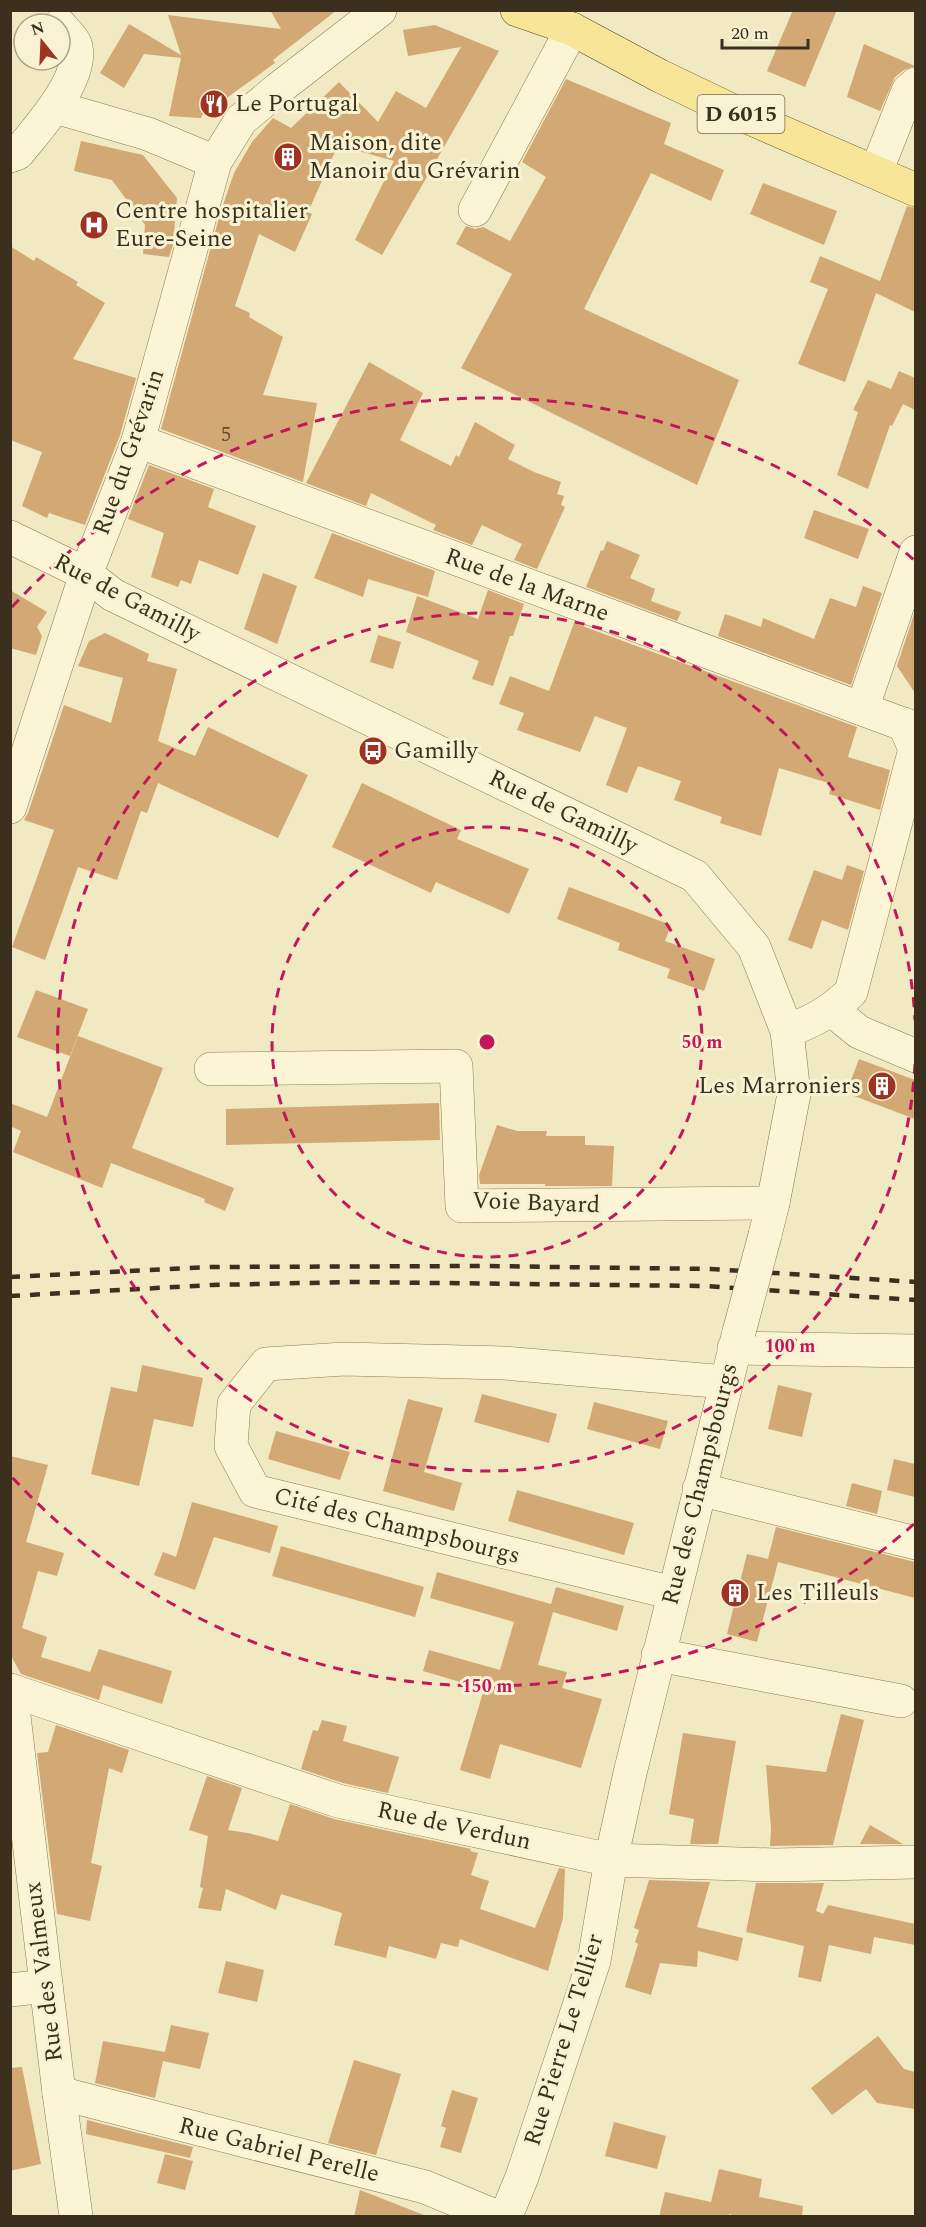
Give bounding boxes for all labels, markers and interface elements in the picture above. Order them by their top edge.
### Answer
north arrow [12,12,72,72]
scale bar [722,12,808,50]
text: N [28,15,48,42]
text: 20 m [731,20,769,47]
place label: Le Portugal [235,86,359,122]
restaurant icon: Le Portugal [198,88,230,120]
road number: D 6015 [698,95,784,133]
place label: Maison, dite Manoir du Grévarin [309,125,520,189]
building icon: Maison, dite Manoir du Grévarin [272,141,304,173]
place label: Centre hospitalier Eure-Seine [115,193,308,257]
hospital icon: Centre hospitalier Eure-Seine [78,209,110,241]
street label: Rue du Grévarin [84,364,174,540]
house number: 5 [221,419,231,451]
street label: Rue de la Marne [440,539,614,631]
street label: Rue de Gamilly [47,544,208,653]
place label: Gamilly [394,733,479,769]
bus stop icon: Gamilly [357,735,389,767]
street label: Rue de Gamilly [482,760,645,864]
text: 50 m [682,1029,722,1056]
centre of rings [477,1032,497,1052]
place label: Les Marroniers [698,1068,861,1104]
building icon: Les Marroniers [866,1070,898,1102]
street label: Voie Bayard [471,1183,601,1223]
text: 100 m [764,1333,816,1360]
street label: Rue des Champsbourgs [652,1359,748,1609]
street label: Cité des Champsbourgs [270,1478,524,1574]
place label: Les Tilleuls [756,1575,879,1611]
building icon: Les Tilleuls [719,1577,751,1609]
text: 150 m [461,1673,513,1700]
street label: Rue de Verdun [374,1792,534,1860]
street label: Rue des Valmeux [15,1880,73,2064]
street label: Rue Pierre Le Tellier [515,1929,613,2151]
street label: Rue Gabriel Perelle [175,2108,383,2192]

